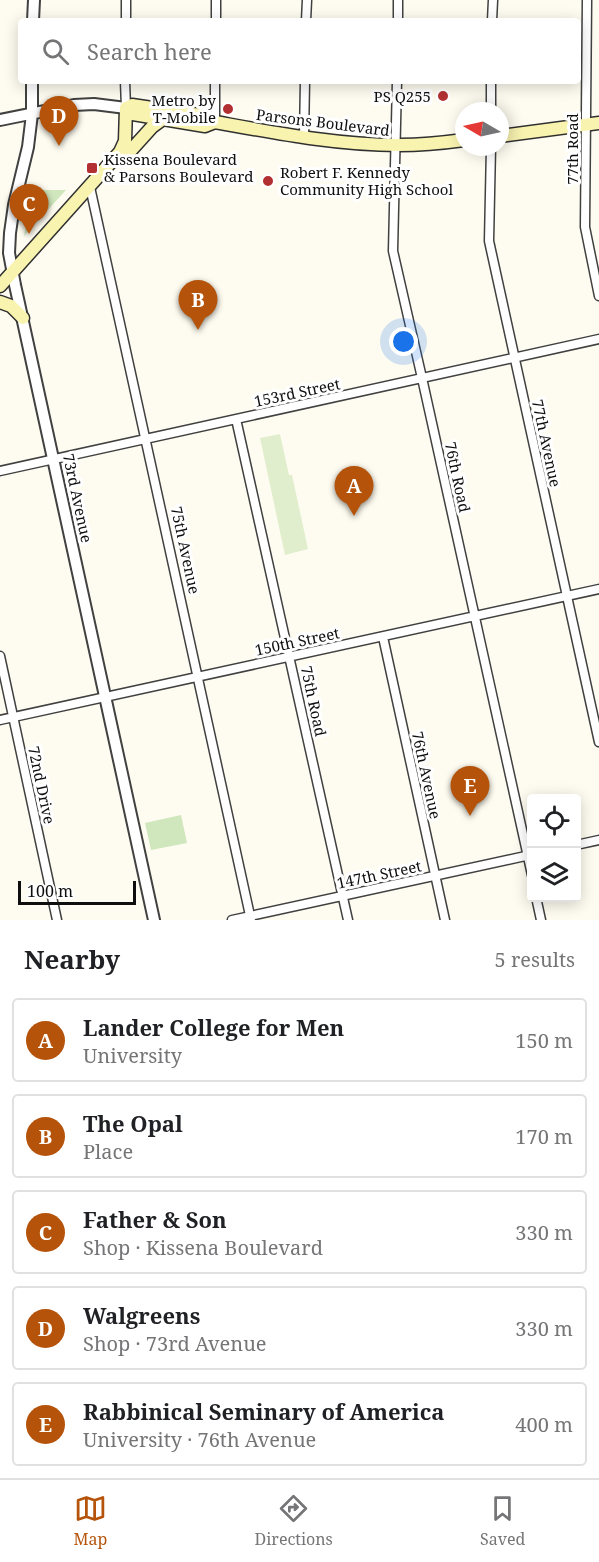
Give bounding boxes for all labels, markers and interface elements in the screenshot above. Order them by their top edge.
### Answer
search box [18,18,581,84]
icon: search [39,35,72,68]
text: Search here [87,36,212,66]
place label: PS Q255 [374,86,431,106]
marker: PS Q255 [436,89,450,103]
place label: Metro by T-Mobile [152,90,217,127]
pin: D [40,96,78,146]
marker: Metro by T-Mobile [221,102,235,116]
north arrow [455,102,509,156]
street label: Parsons Boulevard [255,104,391,140]
street label: 77th Road [562,113,582,185]
place label: Kissena Boulevard & Parsons Boulevard [104,149,253,186]
marker: Kissena Boulevard & Parsons Boulevard [85,161,99,175]
place label: Robert F. Kennedy Community High School [280,162,453,199]
marker: Robert F. Kennedy Community High School [261,174,275,188]
pin: C [9,184,48,234]
pin: B [178,280,218,330]
your location [389,327,418,356]
street label: 153rd Street [252,373,342,411]
street label: 77th Avenue [528,397,566,489]
street label: 76th Road [441,440,475,514]
street label: 73rd Avenue [59,452,97,544]
pin: A [334,466,374,516]
street label: 75th Avenue [167,504,205,596]
street label: 150th Street [253,622,341,660]
street label: 75th Road [297,664,331,738]
street label: 76th Avenue [408,729,446,821]
street label: 72nd Drive [24,744,60,826]
pin: E [450,766,490,816]
map controls [527,794,581,902]
button: locate [527,794,581,848]
button: layers [527,848,581,902]
street label: 147th Street [335,855,423,893]
scale bar [18,878,136,905]
text: 100 m [27,880,73,902]
text: Nearby [24,941,120,977]
text: 5 results [495,946,575,973]
text: Lander College for Men [83,1012,344,1042]
text: A [38,1027,53,1054]
text: 150 m [515,1027,573,1054]
text: University [83,1042,182,1069]
text: The Opal [83,1108,183,1138]
text: B [39,1123,52,1150]
text: 170 m [515,1123,573,1150]
text: Place [83,1138,133,1165]
text: Father & Son [83,1204,227,1234]
text: C [39,1219,52,1246]
text: 330 m [515,1219,573,1246]
text: Shop · Kissena Boulevard [83,1234,323,1261]
text: Walgreens [83,1300,200,1330]
text: D [38,1315,53,1342]
text: 330 m [515,1315,573,1342]
text: Shop · 73rd Avenue [83,1330,267,1357]
text: Rabbinical Seminary of America [83,1396,445,1426]
text: E [39,1411,52,1438]
text: 400 m [515,1411,573,1438]
text: University · 76th Avenue [83,1426,316,1453]
tab: Map [74,1492,107,1550]
tab: Directions [255,1492,333,1550]
tab: Saved [480,1492,525,1550]

